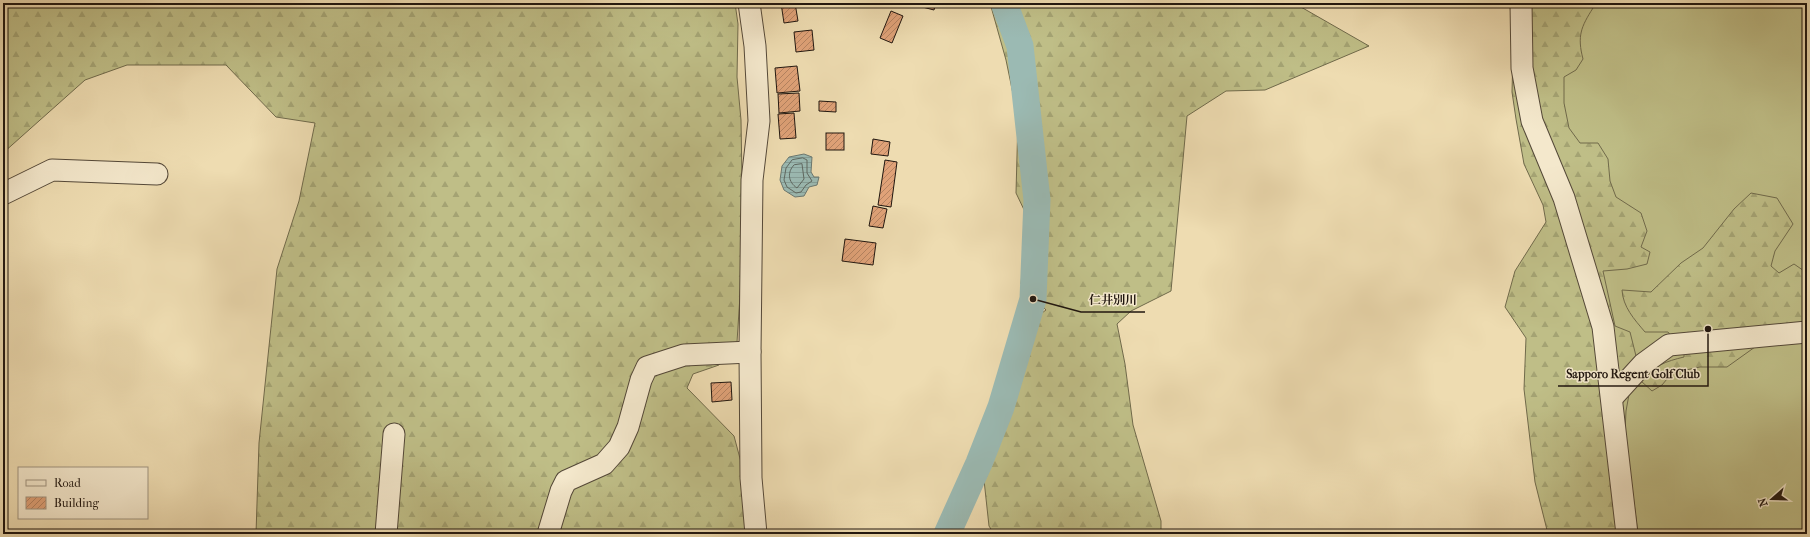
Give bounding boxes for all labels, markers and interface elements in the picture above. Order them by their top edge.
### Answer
callout: 仁井別川 [1081,288,1145,312]
text: 仁井別川 [1089,293,1137,307]
callout: Sapporo Regent Golf Club [1558,362,1708,386]
text: Sapporo Regent Golf Club [1566,367,1701,382]
legend [18,467,148,519]
text: Road [54,476,81,490]
north arrow [1752,479,1792,519]
text: N [1755,495,1771,508]
text: Building [54,496,99,510]

